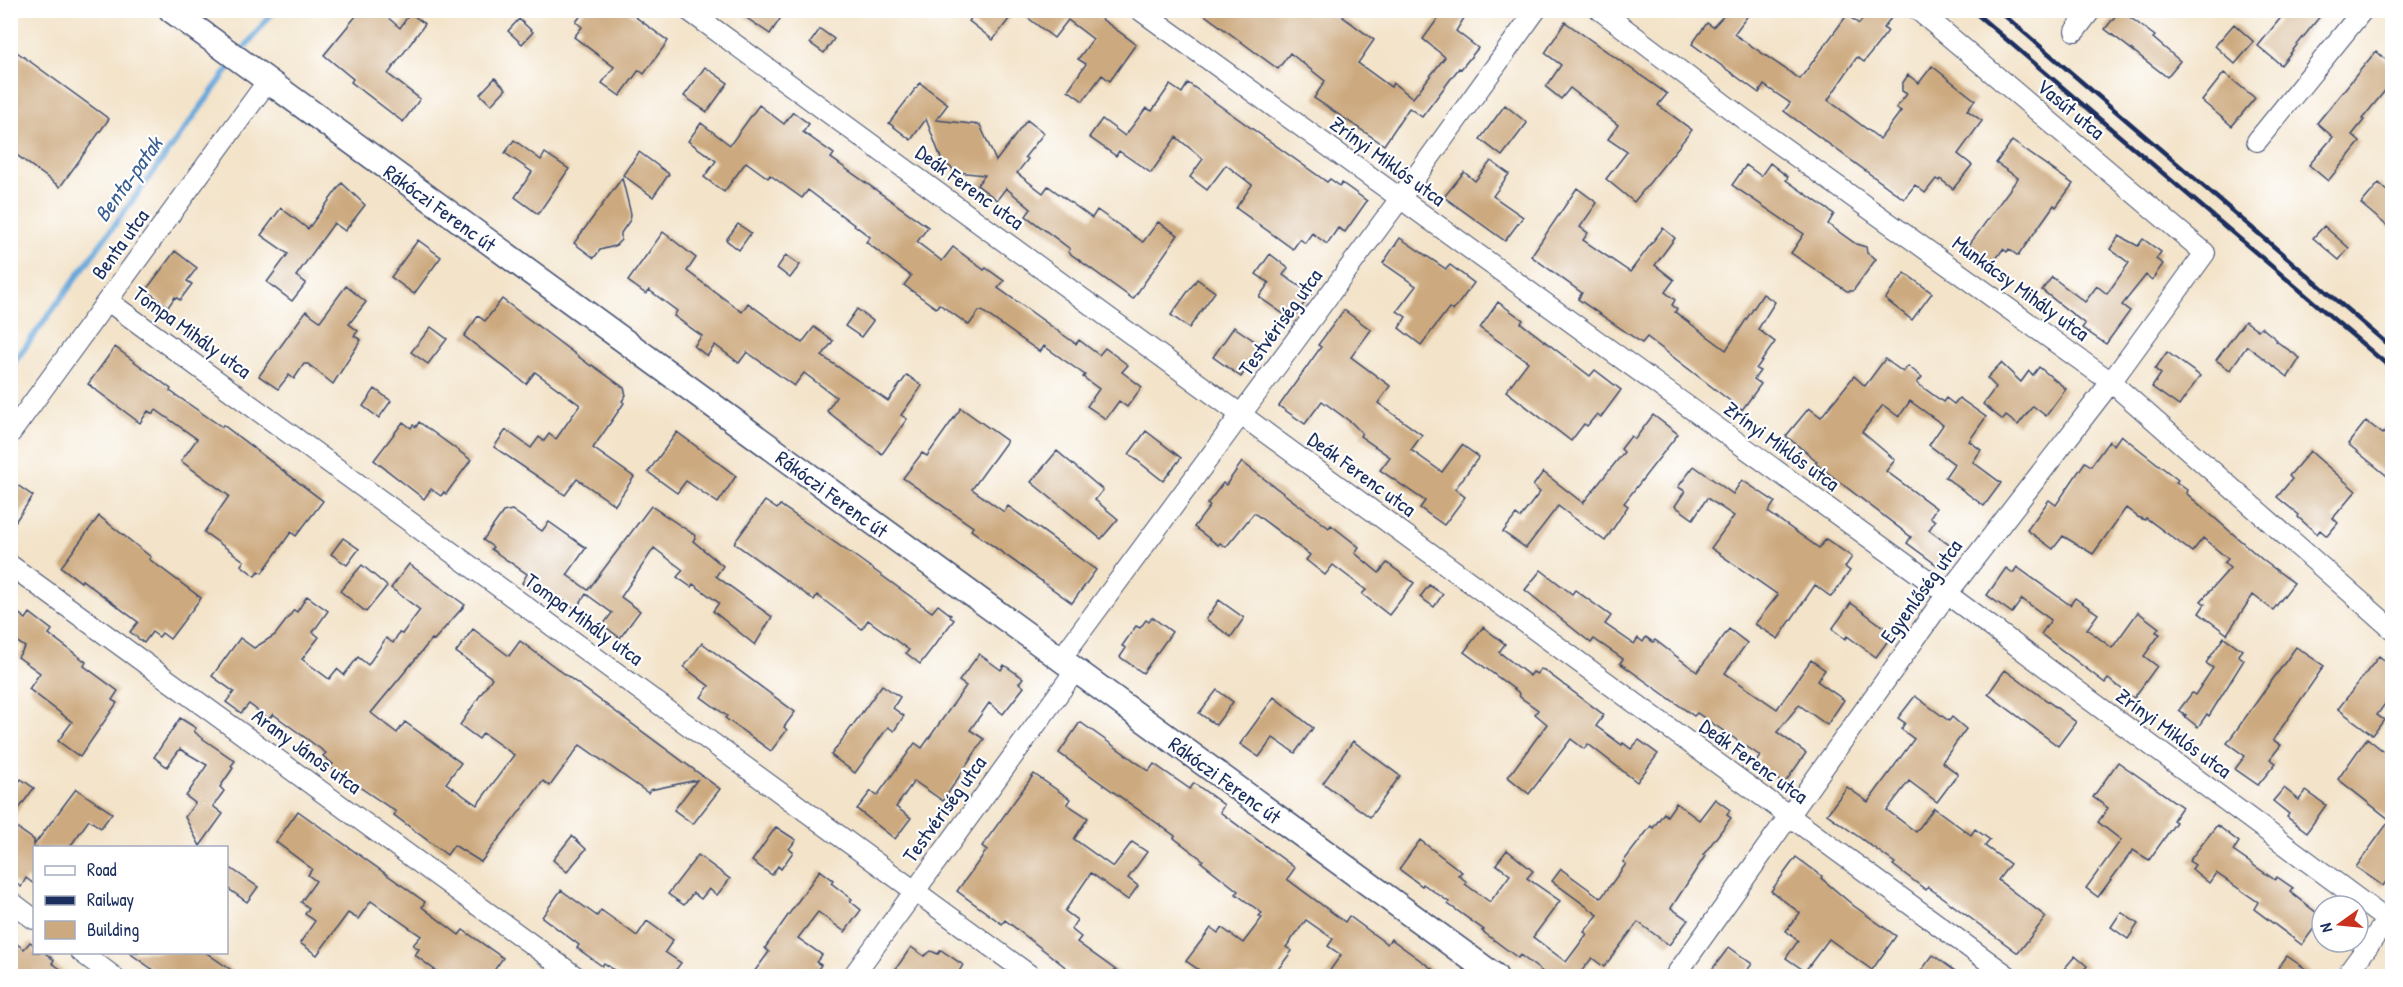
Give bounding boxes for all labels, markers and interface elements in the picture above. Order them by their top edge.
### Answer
street label: Vasút utca [2031,72,2111,146]
street label: Zrínyi Miklós utca [1324,109,1452,213]
water label: Benta-patak [87,129,170,228]
street label: Deák Ferenc utca [910,138,1030,236]
street label: Rákóczi Ferenc út [378,157,503,259]
street label: Benta utca [85,203,155,285]
street label: Munkácsy Mihály utca [1947,228,2095,348]
street label: Testvériség utca [1231,263,1329,381]
street label: Tompa Mihály utca [127,279,257,385]
street label: Zrínyi Miklós utca [1718,394,1846,498]
street label: Deák Ferenc utca [1302,425,1422,523]
street label: Rákóczi Ferenc út [770,443,895,545]
street label: Egyenlőség utca [1873,533,1969,649]
street label: Tompa Mihály utca [519,566,649,672]
street label: Zrínyi Miklós utca [2110,681,2238,785]
street label: Arany János utca [246,701,368,801]
street label: Deák Ferenc utca [1694,712,1814,810]
street label: Rákóczi Ferenc út [1163,729,1288,831]
street label: Testvériség utca [895,750,993,868]
legend [33,846,228,954]
text: Road [87,857,117,882]
text: Railway [87,887,134,912]
north arrow [2310,894,2370,954]
text: Building [87,917,139,942]
text: N [2314,920,2337,935]

